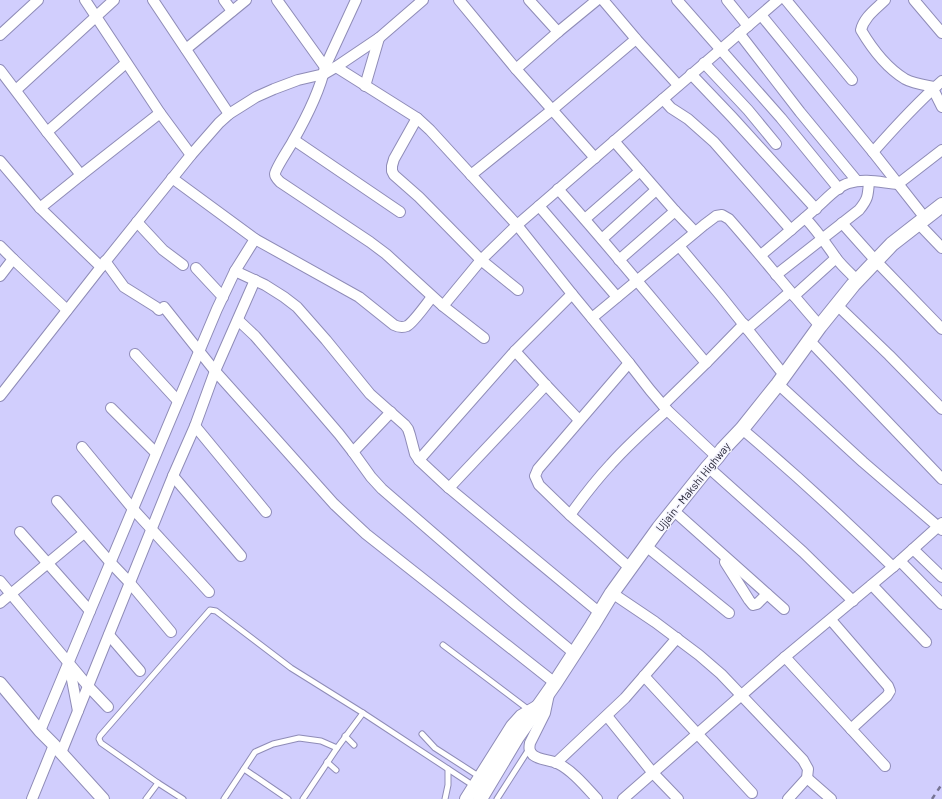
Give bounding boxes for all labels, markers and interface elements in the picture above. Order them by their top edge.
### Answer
street label: Ujjain - Makshi Highway [653,439,733,534]

